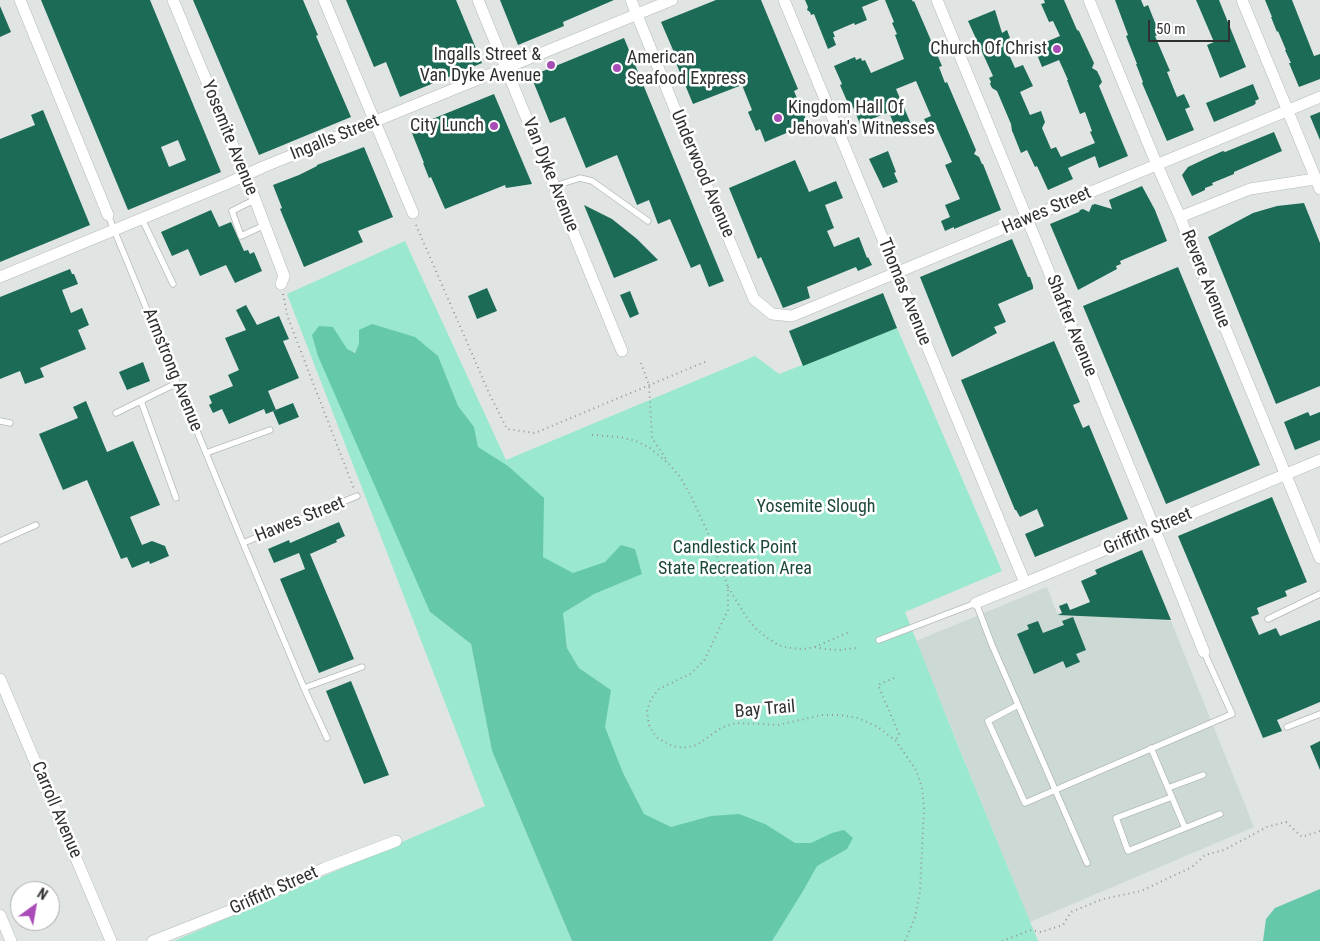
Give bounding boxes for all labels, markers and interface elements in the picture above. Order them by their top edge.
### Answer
scale bar [1150,10,1232,42]
text: 50 m [1156,20,1186,38]
place label: Church Of Christ [930,38,1047,60]
marker: Church Of Christ [1051,43,1063,55]
place label: Ingalls Street & Van Dyke Avenue [420,44,541,86]
place label: American Seafood Express [627,47,746,90]
marker: Ingalls Street & Van Dyke Avenue [545,59,557,71]
marker: American Seafood Express [611,62,623,74]
street label: Yosemite Avenue [196,77,262,199]
place label: Kingdom Hall Of Jehovah's Witnesses [788,97,935,140]
street label: Underwood Avenue [665,107,739,241]
street label: Ingalls Street [288,110,382,166]
marker: Kingdom Hall Of Jehovah's Witnesses [772,112,784,124]
place label: City Lunch [410,115,484,137]
street label: Van Dyke Avenue [517,115,583,235]
marker: City Lunch [488,120,500,132]
street label: Hawes Street [999,183,1095,239]
street label: Revere Avenue [1176,227,1234,331]
street label: Thomas Avenue [873,235,935,349]
street label: Shafter Avenue [1041,272,1101,380]
street label: Armstrong Avenue [137,305,207,435]
street label: Hawes Street [252,492,348,548]
park label: Yosemite Slough [757,496,875,518]
street label: Griffith Street [1101,504,1195,560]
park label: Candlestick Point State Recreation Area [658,537,812,580]
street label: Bay Trail [734,697,796,723]
street label: Carroll Avenue [26,758,86,862]
street label: Griffith Street [227,862,321,920]
north arrow [10,881,60,931]
text: N [35,885,50,903]

